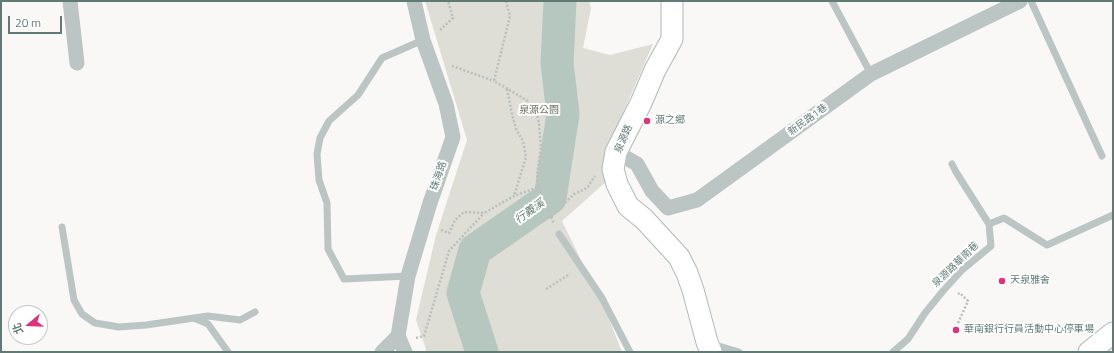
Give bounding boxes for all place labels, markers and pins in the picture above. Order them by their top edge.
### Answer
place label: 源之鄉 [655,115,685,127]
marker: 源之鄉 [642,116,652,126]
place label: 天泉雅舍 [1010,275,1050,287]
marker: 天泉雅舍 [997,276,1007,286]
place label: 華南銀行行員活動中心停車場 [964,324,1094,336]
marker: 華南銀行行員活動中心停車場 [951,325,961,335]

